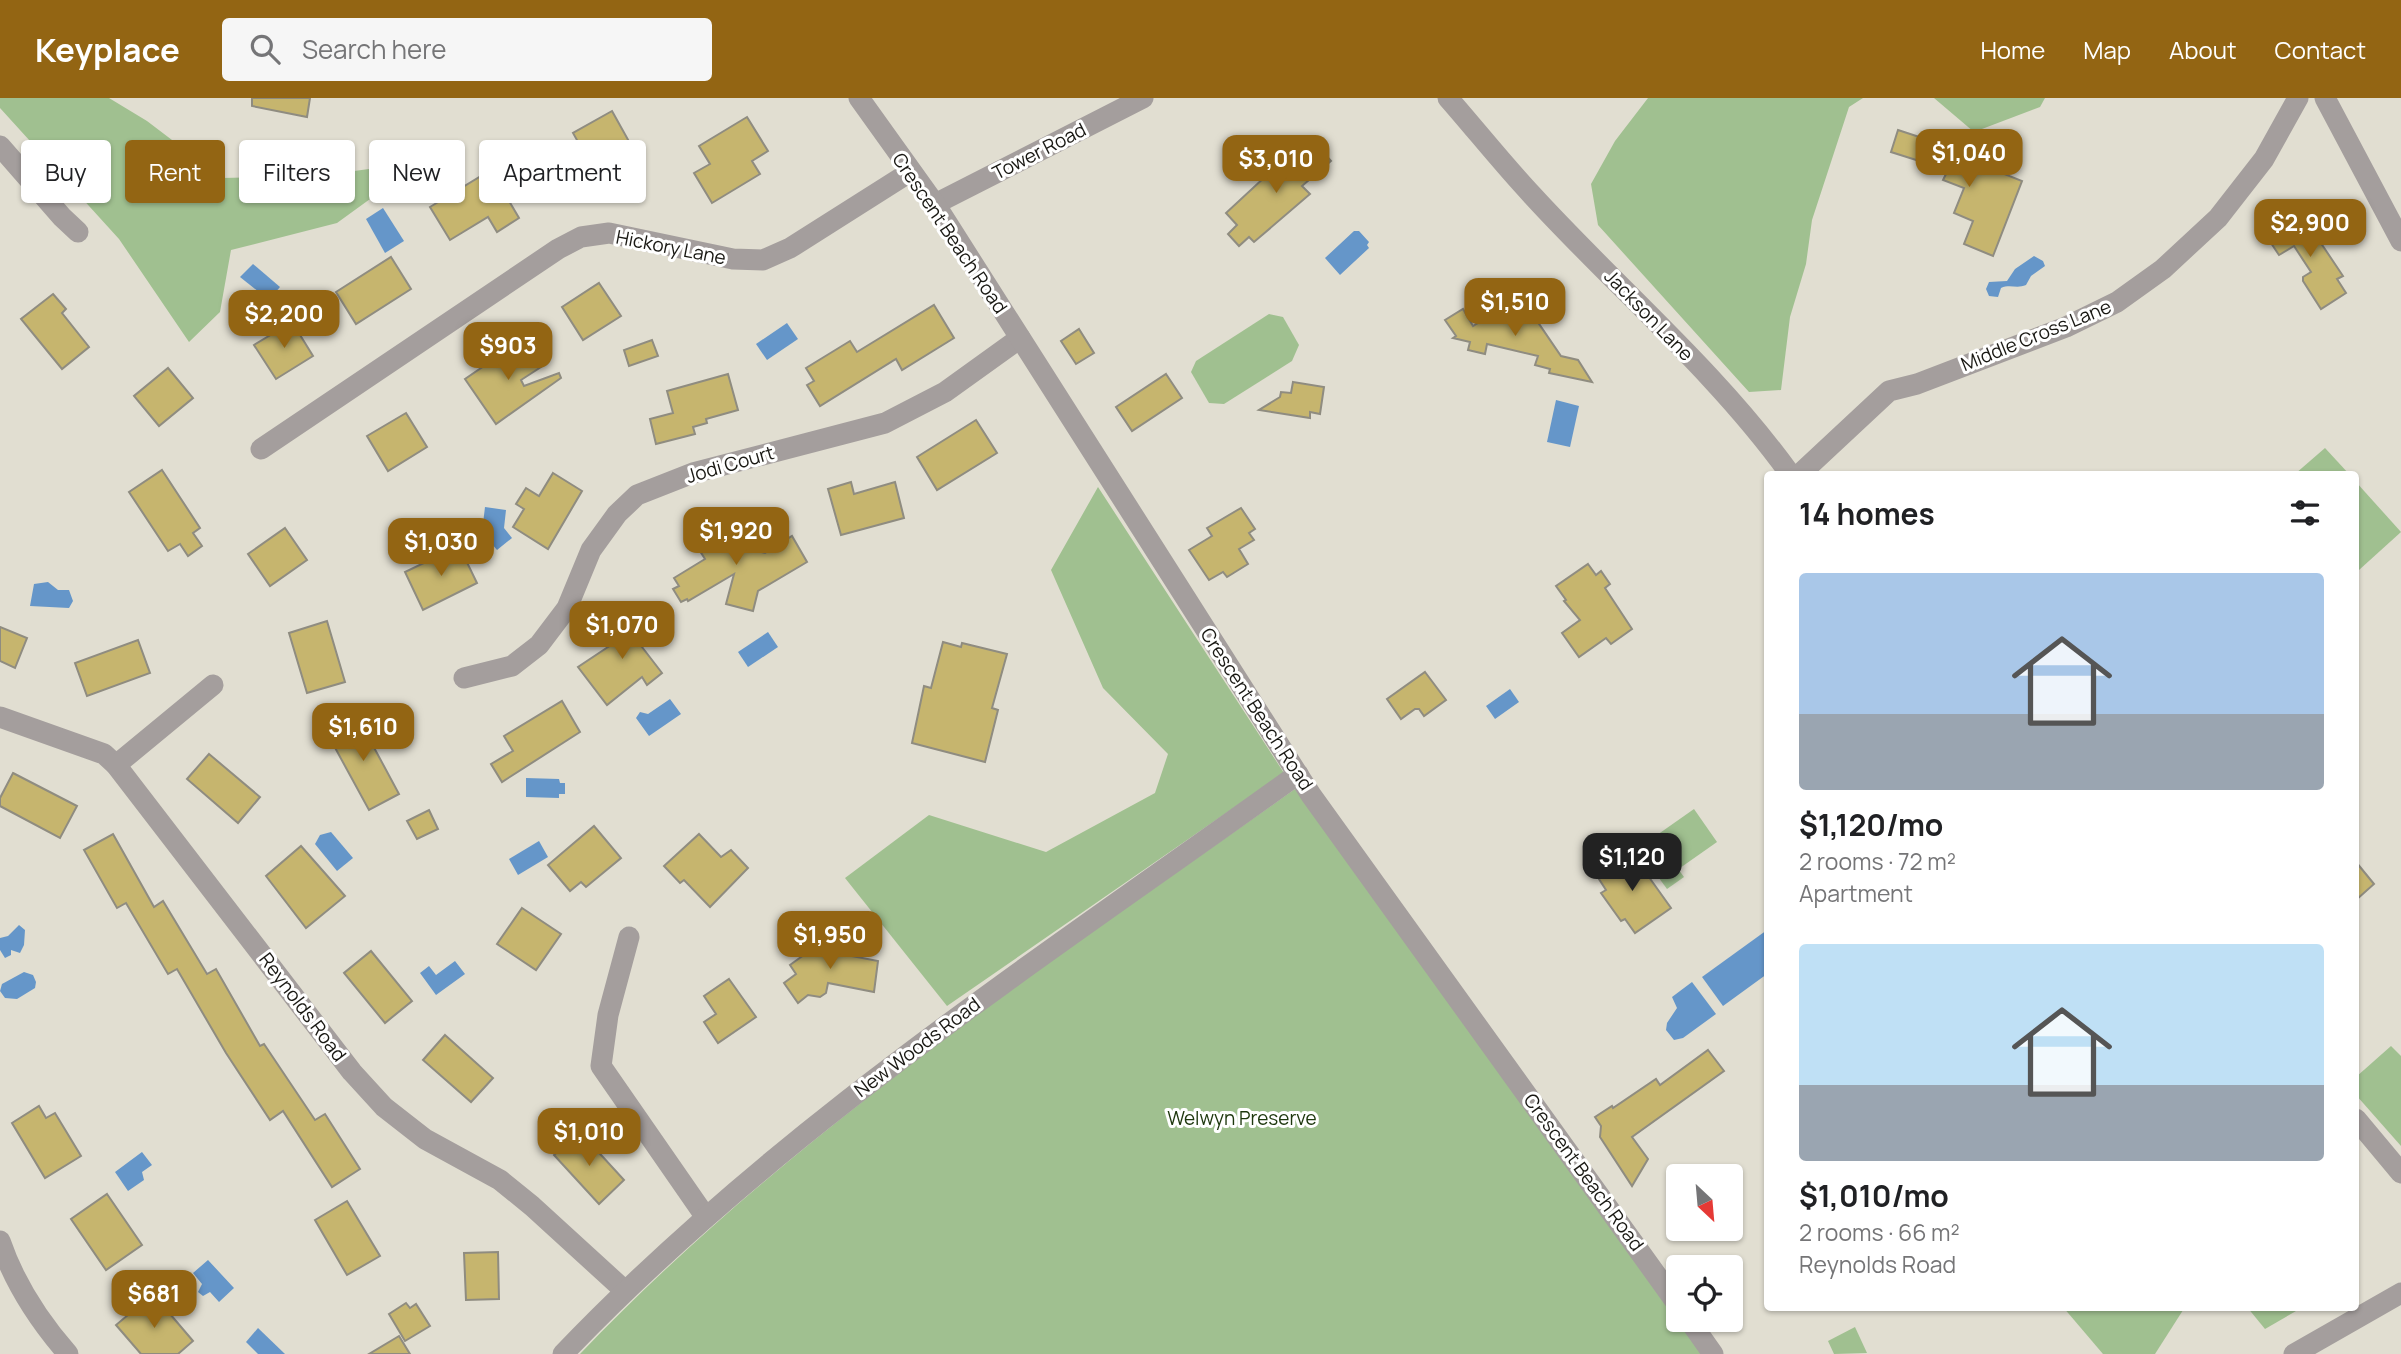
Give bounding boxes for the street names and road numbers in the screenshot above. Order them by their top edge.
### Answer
street label: Tower Road [988,116,1090,186]
street label: Crescent Beach Road [886,147,1014,319]
street label: Hickory Lane [614,224,728,270]
street label: Jackson Lane [1599,264,1699,366]
street label: Middle Cross Lane [1957,293,2115,377]
street label: Jodi Court [683,439,777,489]
street label: Crescent Beach Road [1195,623,1319,795]
street label: Reynolds Road [254,947,352,1067]
street label: New Woods Road [849,991,985,1103]
street label: Crescent Beach Road [1518,1088,1650,1256]

